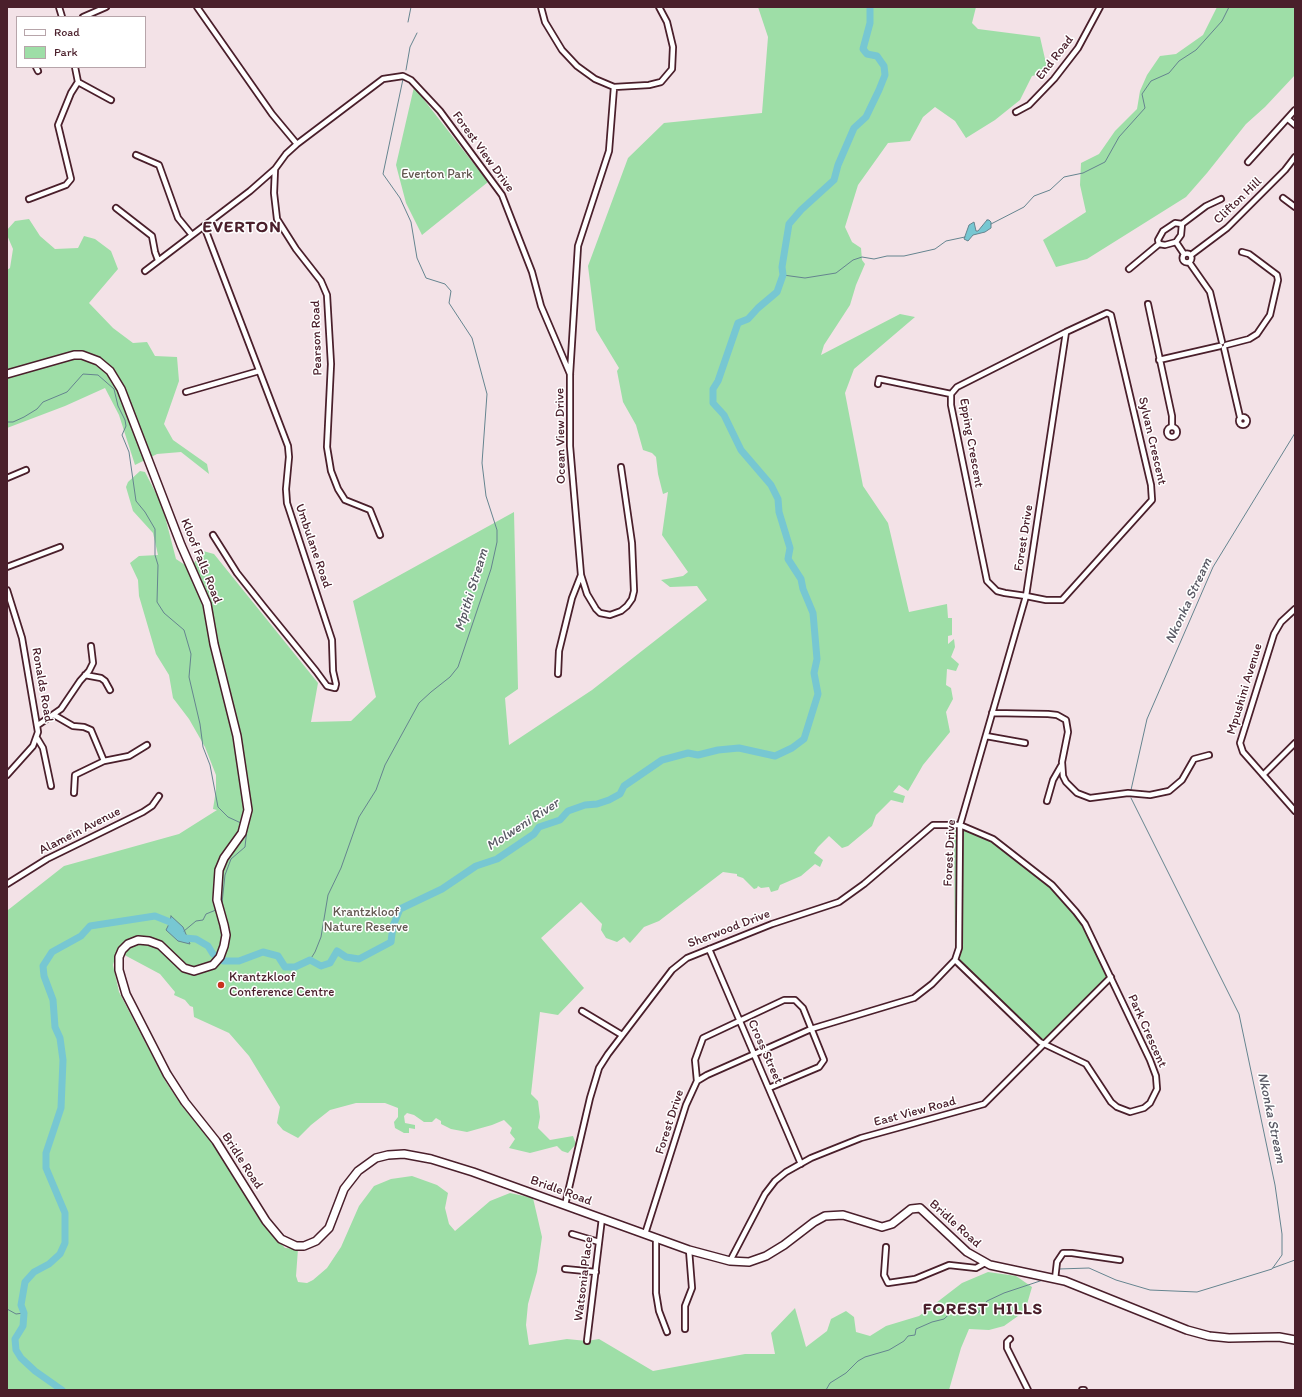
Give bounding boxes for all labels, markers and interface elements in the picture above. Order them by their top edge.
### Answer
legend [16,16,146,68]
text: Road [54,25,80,39]
street label: End Road [1033,33,1077,83]
text: Park [54,45,78,59]
street label: Forest View Drive [448,109,518,195]
park label: Everton Park [401,167,473,183]
street label: Clifton Hill [1211,174,1265,228]
district label: EVERTON [202,218,282,238]
street label: Pearson Road [308,300,326,376]
street label: Ocean View Drive [552,388,570,484]
street label: Sylvan Crescent [1134,395,1170,487]
street label: Epping Crescent [955,397,987,489]
street label: Umbulane Road [291,502,335,590]
street label: Forest Drive [1011,504,1037,572]
street label: Kloof Falls Road [177,516,225,606]
water label: Mpithi Stream [452,547,492,633]
water label: Nkonka Stream [1162,556,1216,646]
street label: Mpushini Avenue [1224,642,1266,736]
street label: Ronalds Road [28,646,56,724]
water label: Molweni River [483,795,563,855]
street label: Alamein Avenue [37,804,123,858]
street label: Forest Drive [940,819,960,887]
park label: Krantzkloof Nature Reserve [324,905,408,936]
street label: Sherwood Drive [686,906,772,952]
place label: Krantzkloof Conference Centre [229,970,334,1001]
marker: Krantzkloof Conference Centre [216,980,226,990]
street label: Park Crescent [1124,992,1170,1070]
street label: Cross Street [744,1017,786,1087]
water label: Nkonka Stream [1253,1071,1289,1165]
street label: Forest Drive [652,1088,688,1156]
street label: East View Road [872,1094,958,1130]
street label: Bridle Road [218,1130,266,1192]
street label: Bridle Road [528,1173,594,1209]
street label: Bridle Road [926,1197,984,1251]
street label: Watsonia Place [571,1236,597,1322]
district label: FOREST HILLS [923,1300,1043,1320]

